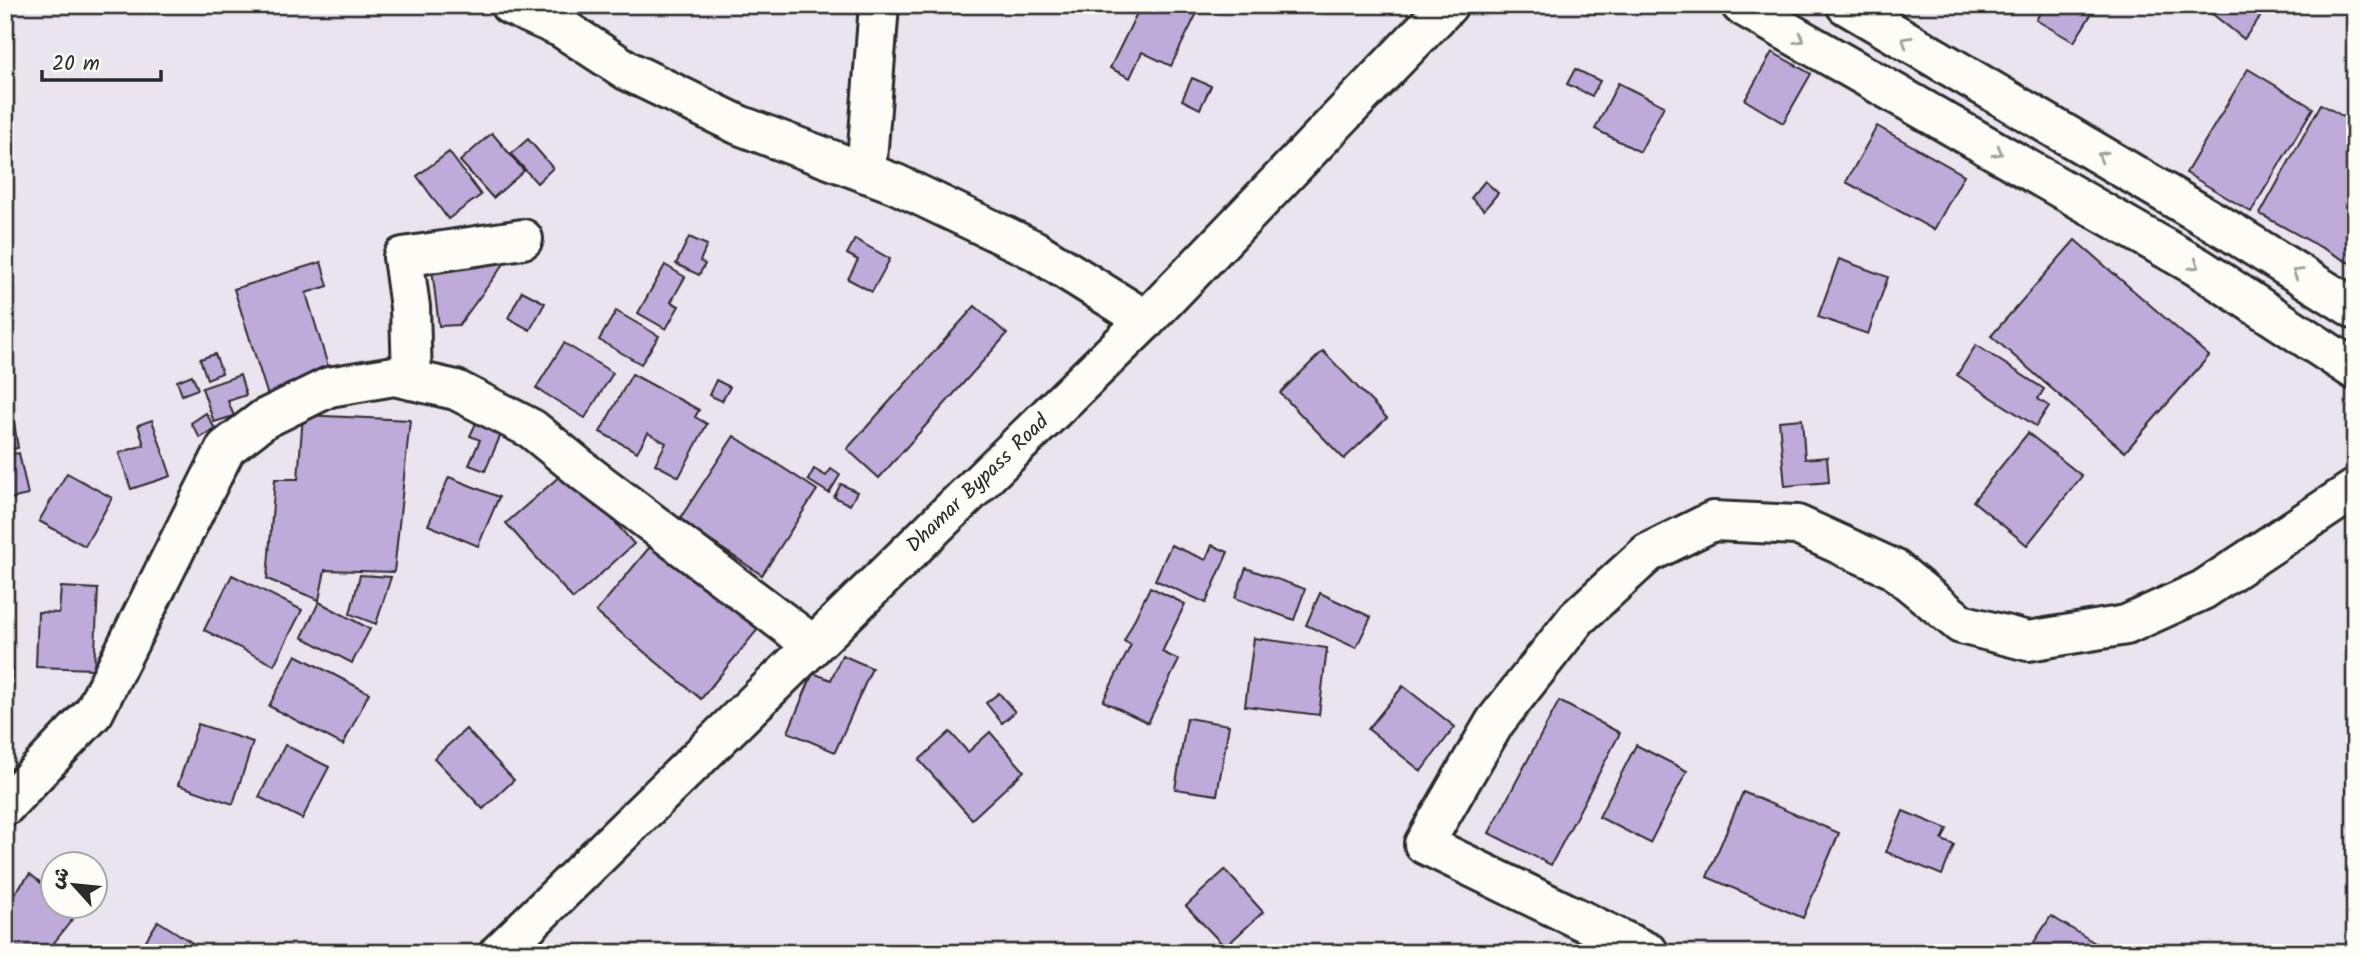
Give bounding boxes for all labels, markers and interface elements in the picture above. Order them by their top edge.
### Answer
one-way arrow [1793,31,1805,44]
one-way arrow [1900,36,1913,49]
scale bar [42,38,161,82]
text: 20 m [52,48,100,81]
one-way arrow [1990,144,2003,157]
one-way arrow [2096,151,2109,164]
one-way arrow [2187,257,2200,270]
one-way arrow [2291,268,2304,281]
street label: Dhamar Bypass Road [899,406,1057,561]
north arrow [38,850,108,920]
text: ش [43,862,79,894]

